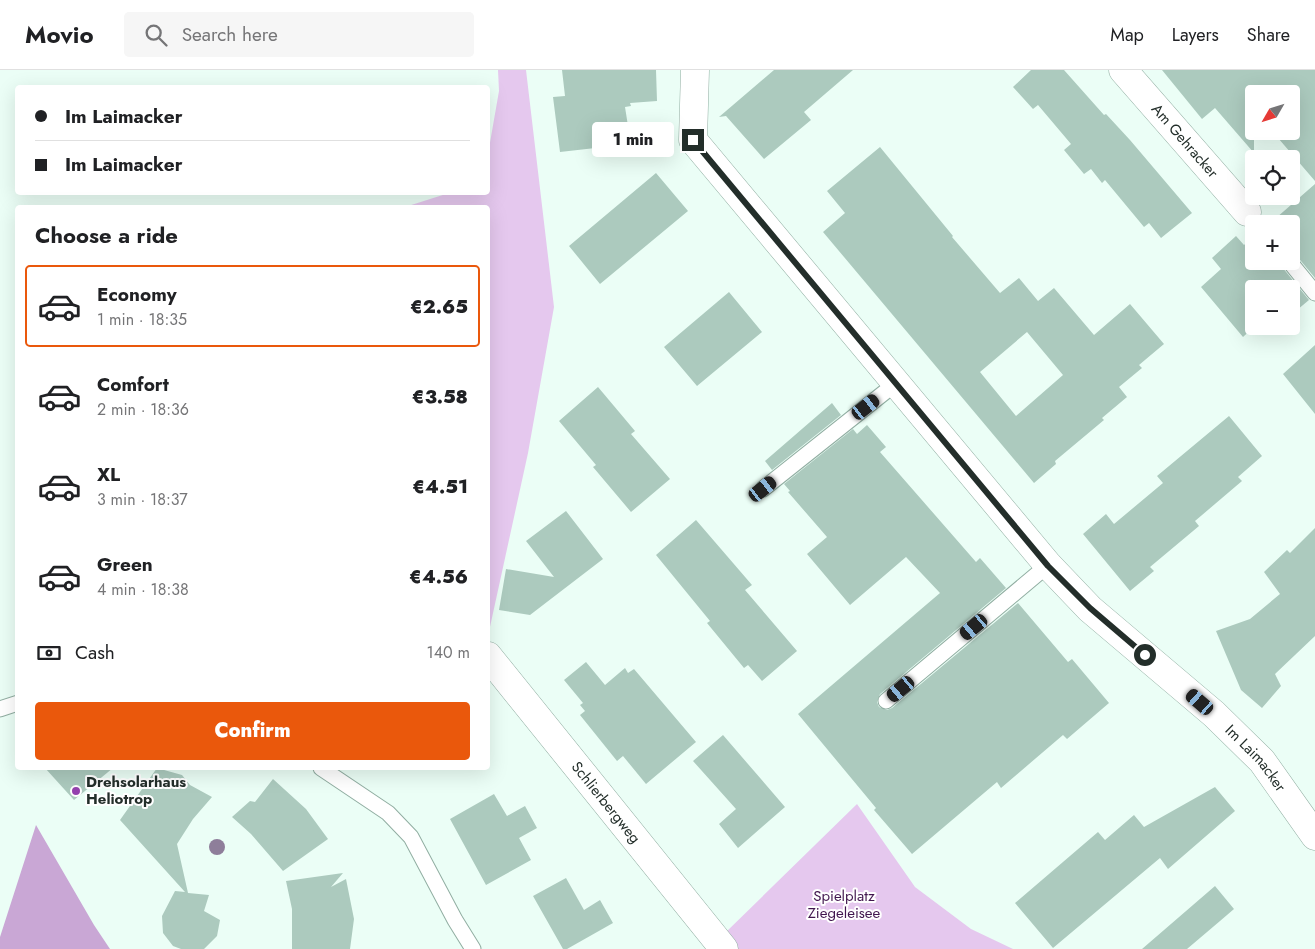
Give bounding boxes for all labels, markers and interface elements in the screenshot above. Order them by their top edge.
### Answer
search box [124,12,474,57]
text: Movio [25,17,94,52]
icon: search [142,21,170,49]
text: Search here [182,21,278,48]
text: Map [1110,22,1144,48]
text: Layers [1172,22,1219,48]
text: Share [1247,22,1290,48]
north arrow [1245,85,1300,140]
map controls [1245,85,1300,335]
street label: Am Gehracker [1146,99,1224,183]
text: Im Laimacker [65,103,182,130]
callout: 1 min [593,122,676,158]
text: 1 min [613,128,653,151]
route end [682,129,704,151]
button: locate [1245,150,1300,205]
text: Im Laimacker [65,151,182,178]
button: + [1245,215,1300,270]
text: Choose a ride [35,219,178,251]
button: − [1245,280,1300,335]
text: Economy [97,281,177,308]
icon: car [37,284,82,329]
text: €2.65 [410,293,468,320]
text: 1 min · 18:35 [97,308,187,331]
text: Comfort [97,371,169,398]
icon: car [37,374,82,419]
text: €3.58 [412,383,468,410]
car [849,392,882,422]
text: 2 min · 18:36 [97,398,189,421]
text: XL [97,461,120,488]
icon: car [37,464,82,509]
text: €4.51 [412,473,468,500]
car [746,474,779,504]
text: 3 min · 18:37 [97,488,188,511]
text: Green [97,551,153,578]
icon: car [37,554,82,599]
text: €4.56 [409,563,468,590]
text: 4 min · 18:38 [97,578,189,601]
car [957,612,990,642]
icon: cash [35,639,63,667]
text: Cash [75,639,115,666]
text: 140 m [427,641,470,664]
route start [1134,644,1156,666]
car [884,674,917,704]
car [1183,686,1216,718]
button: Confirm [35,702,470,760]
street label: Im Laimacker [1220,720,1292,797]
street label: Schlierbergweg [566,757,646,848]
place label: Drehsolarhaus Heliotrop [86,771,186,810]
marker: Drehsolarhaus Heliotrop [70,785,82,797]
park label: Spielplatz Ziegeleisee [808,885,881,924]

